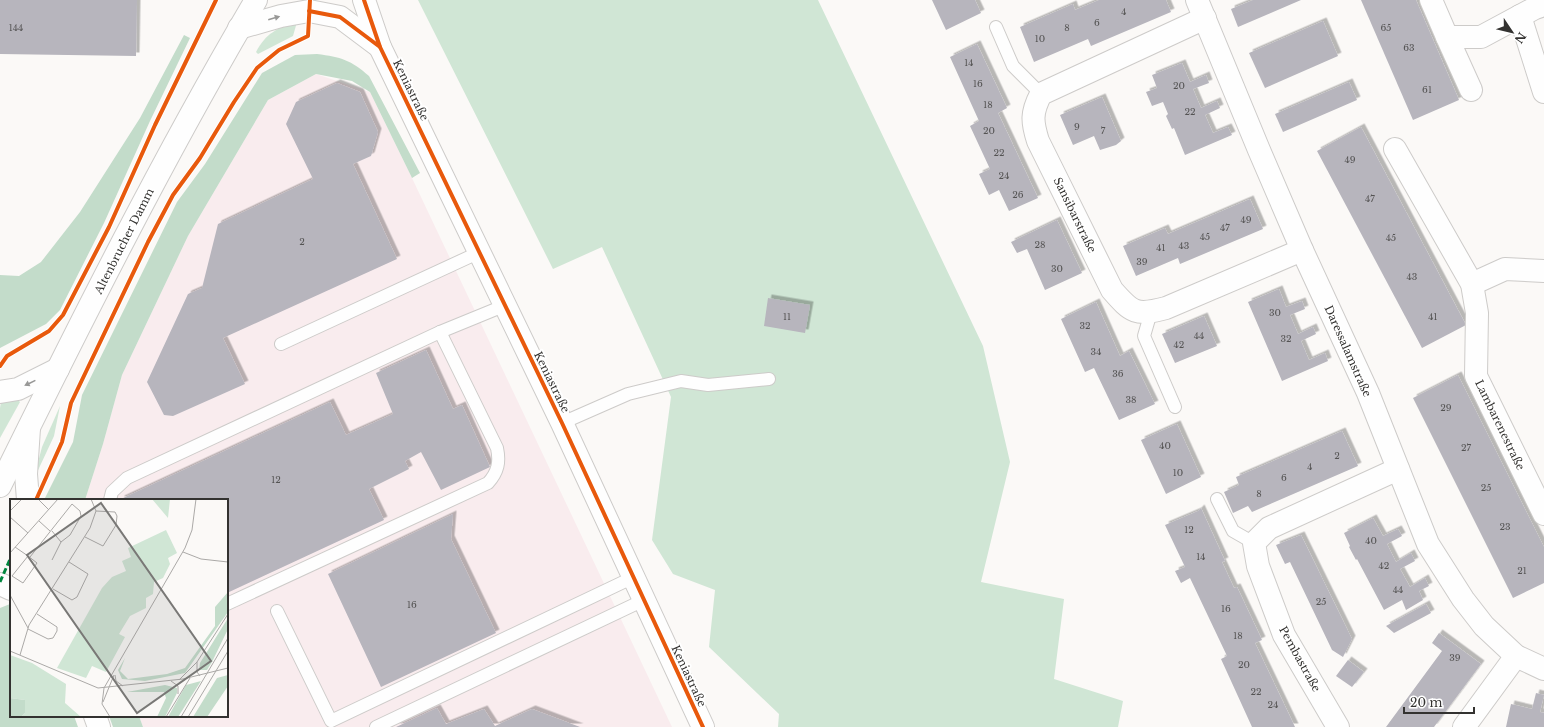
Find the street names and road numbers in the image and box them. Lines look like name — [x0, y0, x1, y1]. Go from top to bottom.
street label: Keniastraße — [390, 57, 432, 123]
street label: Sansibarstraße — [1051, 175, 1099, 255]
street label: Altenbrucher Damm — [91, 185, 157, 297]
street label: Daressalamstraße — [1321, 303, 1375, 399]
street label: Keniastraße — [531, 349, 573, 415]
street label: Lambarenestraße — [1472, 378, 1528, 472]
street label: Pembastraße — [1276, 624, 1324, 694]
street label: Keniastraße — [669, 643, 709, 709]

